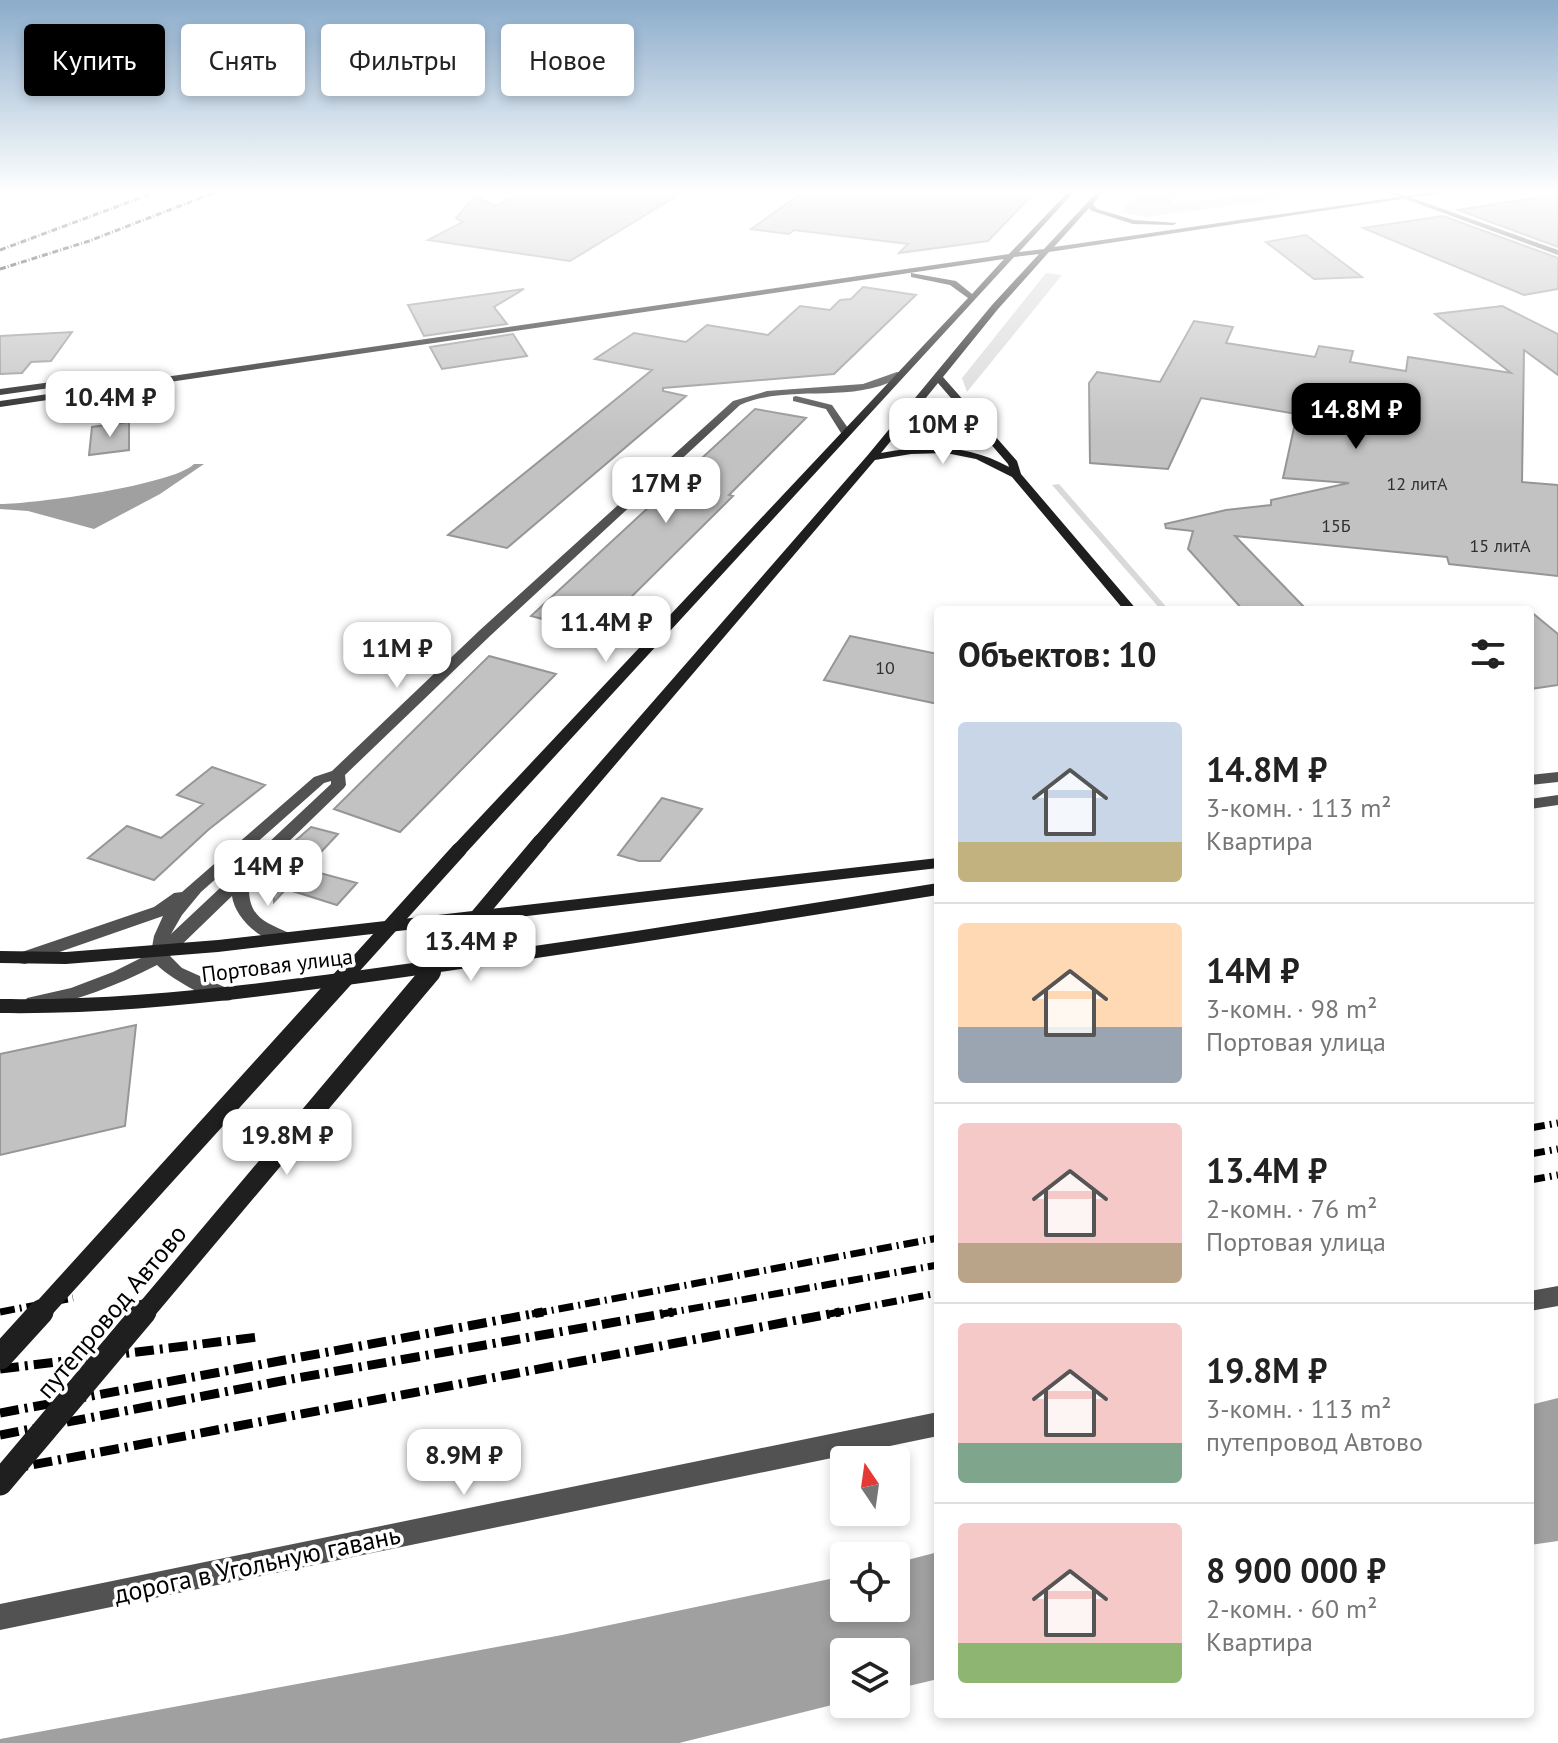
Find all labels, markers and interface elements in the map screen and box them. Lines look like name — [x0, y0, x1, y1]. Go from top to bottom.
chip: Купить — [24, 24, 165, 96]
chip: Снять — [181, 24, 305, 96]
chip: Фильтры — [321, 24, 485, 96]
chip: Новое — [501, 24, 634, 96]
pin: 10.4M ₽ — [36, 371, 184, 439]
text: 10.4M ₽ — [64, 380, 156, 413]
pin: 14.8M ₽ — [1282, 383, 1430, 451]
text: 14.8M ₽ — [1310, 392, 1402, 425]
pin: 10M ₽ — [887, 398, 999, 466]
text: 10M ₽ — [907, 407, 979, 440]
pin: 17M ₽ — [610, 457, 722, 525]
text: 17M ₽ — [630, 466, 702, 499]
house number: 12 литА — [1386, 472, 1448, 495]
house number: 15Б — [1321, 514, 1351, 537]
house number: 15 литА — [1469, 534, 1531, 557]
pin: 11.4M ₽ — [532, 596, 680, 664]
text: 11.4M ₽ — [560, 605, 652, 638]
pin: 11M ₽ — [341, 622, 453, 690]
text: 11M ₽ — [361, 631, 433, 664]
text: Объектов: 10 — [958, 632, 1157, 676]
icon: filters — [1466, 632, 1510, 676]
house number: 10 — [875, 656, 895, 679]
text: 14.8M ₽ — [1206, 747, 1327, 791]
icon: home — [1022, 754, 1118, 850]
text: 3-комн. · 113 m² — [1206, 791, 1392, 824]
text: Квартира — [1206, 824, 1313, 857]
pin: 14M ₽ — [212, 840, 324, 908]
text: 14M ₽ — [232, 849, 304, 882]
pin: 13.4M ₽ — [397, 915, 545, 983]
text: 13.4M ₽ — [425, 924, 517, 957]
street label: Портовая улица — [200, 942, 354, 988]
text: 14M ₽ — [1206, 948, 1300, 992]
icon: home — [1022, 955, 1118, 1051]
text: 3-комн. · 98 m² — [1206, 992, 1377, 1025]
text: Портовая улица — [1206, 1025, 1386, 1058]
pin: 19.8M ₽ — [213, 1109, 361, 1177]
text: 19.8M ₽ — [241, 1118, 333, 1151]
text: 13.4M ₽ — [1206, 1148, 1327, 1192]
icon: home — [1022, 1155, 1118, 1251]
text: 2-комн. · 76 m² — [1206, 1192, 1377, 1225]
street label: путепровод Автово — [29, 1217, 193, 1405]
text: Портовая улица — [1206, 1225, 1386, 1258]
text: 19.8M ₽ — [1206, 1348, 1327, 1392]
icon: home — [1022, 1355, 1118, 1451]
text: 3-комн. · 113 m² — [1206, 1392, 1392, 1425]
text: путепровод Автово — [1206, 1425, 1423, 1458]
pin: 8.9M ₽ — [399, 1429, 529, 1497]
text: 8.9M ₽ — [425, 1438, 503, 1471]
north arrow — [830, 1446, 910, 1526]
map controls — [830, 1446, 910, 1718]
street label: дорога в Угольную гавань — [111, 1518, 403, 1610]
button: locate — [830, 1542, 910, 1622]
text: 8 900 000 ₽ — [1206, 1548, 1386, 1592]
icon: home — [1022, 1555, 1118, 1651]
text: 2-комн. · 60 m² — [1206, 1592, 1377, 1625]
text: Квартира — [1206, 1625, 1313, 1658]
button: layers — [830, 1638, 910, 1718]

